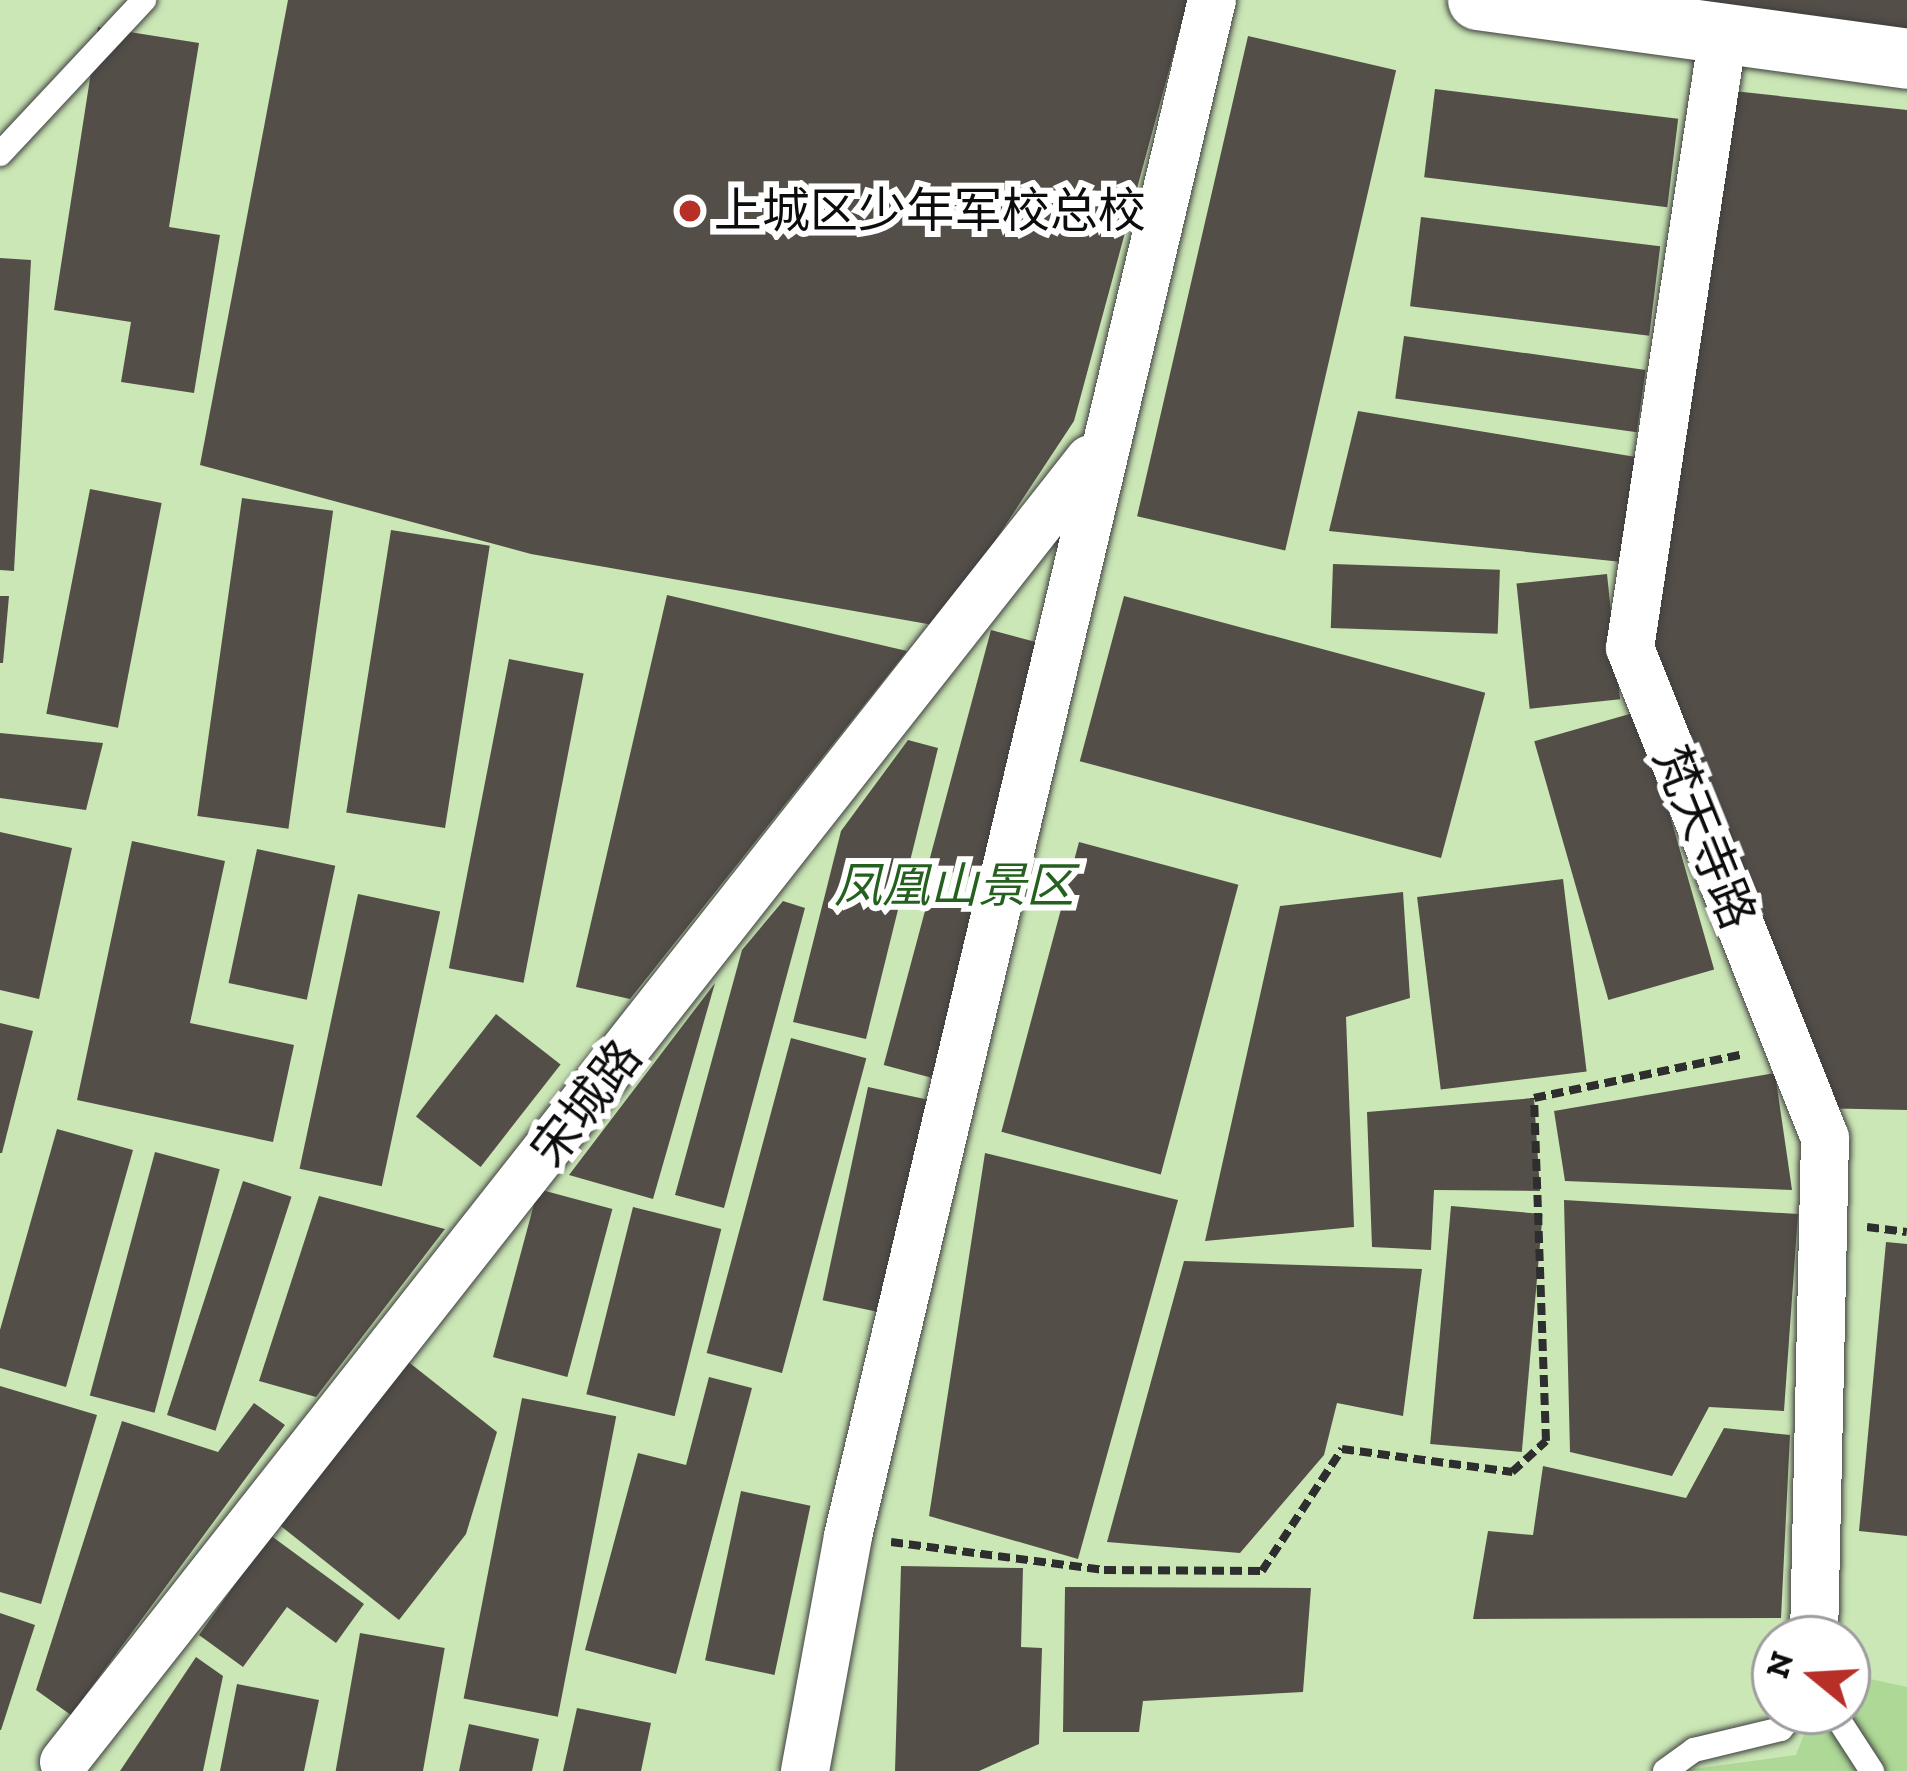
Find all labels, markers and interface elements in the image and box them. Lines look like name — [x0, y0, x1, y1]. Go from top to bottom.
place label: 上城区少年军校总校 — [714, 182, 1146, 240]
marker: 上城区少年军校总校 — [677, 198, 703, 224]
street label: 梵天寺路 — [1642, 737, 1768, 937]
park label: 凤凰山景区 — [834, 857, 1074, 915]
street label: 宋城路 — [519, 1029, 653, 1177]
north arrow — [1751, 1615, 1871, 1735]
text: N — [1757, 1647, 1802, 1683]

